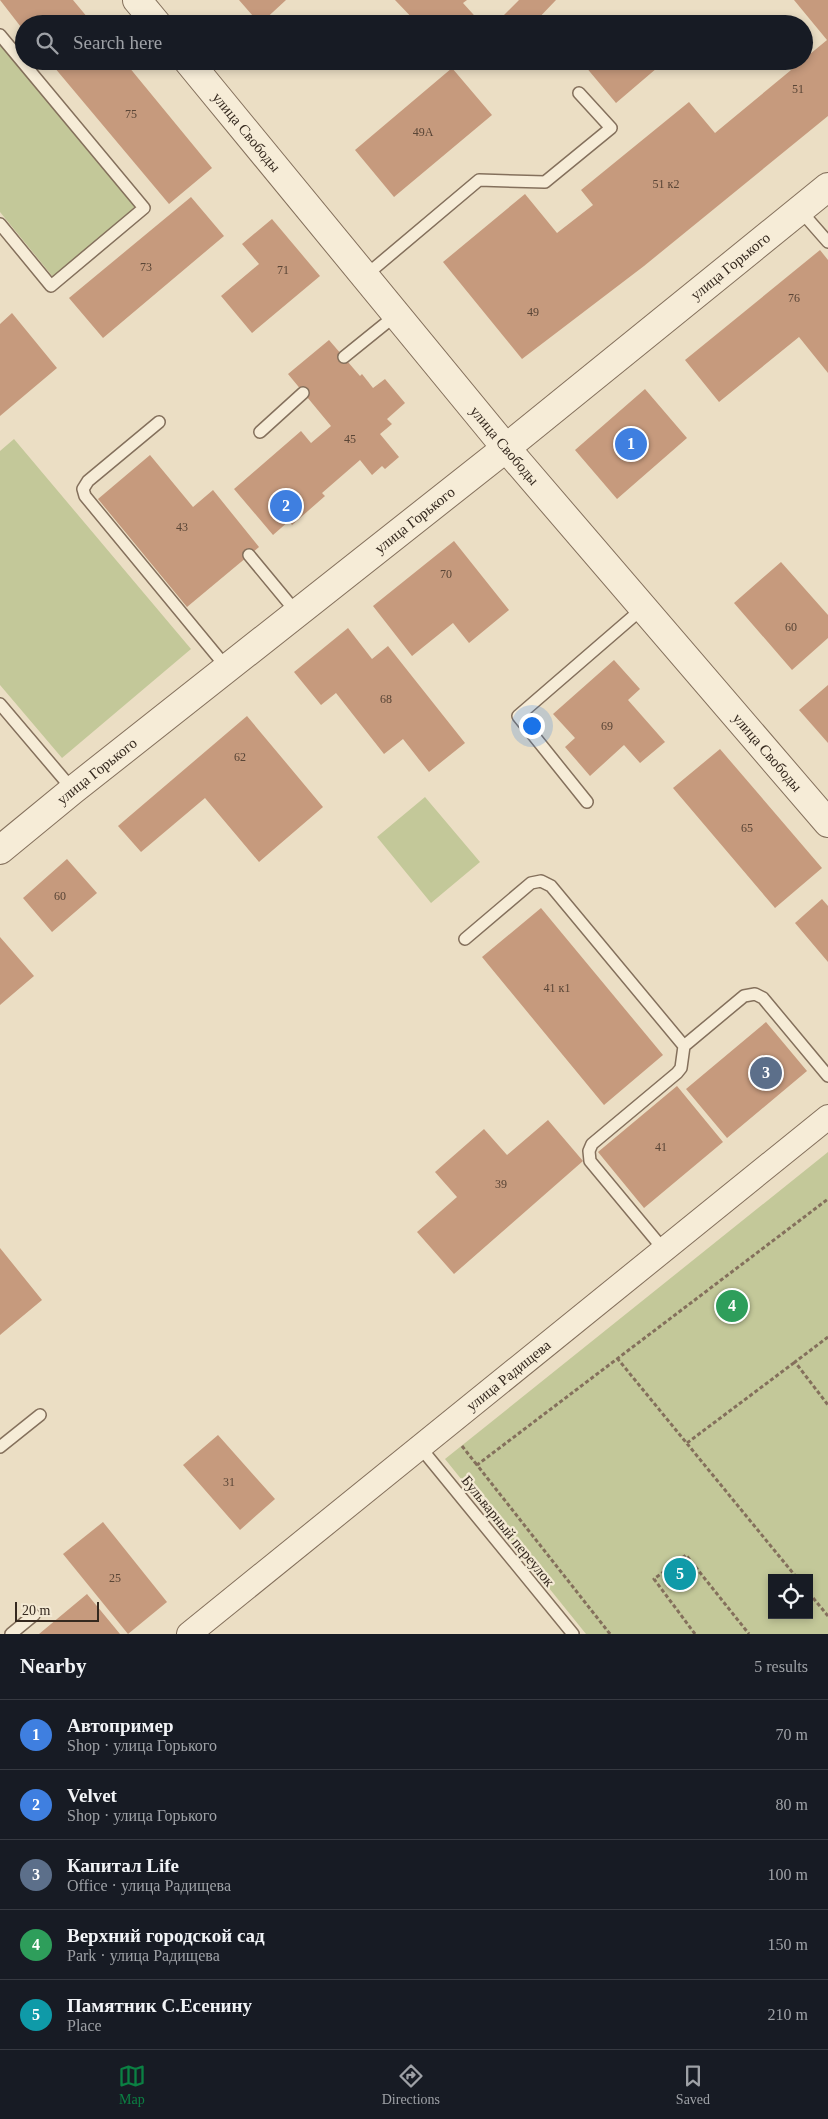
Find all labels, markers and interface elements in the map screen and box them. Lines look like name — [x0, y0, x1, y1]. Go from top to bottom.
search box — [15, 15, 813, 70]
icon: search — [33, 29, 61, 57]
text: Search here — [73, 32, 162, 53]
house number: 51 — [792, 82, 804, 96]
street label: улица Свободы — [209, 89, 284, 175]
house number: 75 — [125, 107, 137, 121]
house number: 49А — [413, 125, 434, 139]
house number: 51 к2 — [653, 177, 679, 191]
street label: улица Горького — [687, 229, 773, 303]
house number: 73 — [140, 260, 152, 274]
house number: 71 — [277, 263, 289, 277]
house number: 76 — [788, 291, 800, 305]
house number: 49 — [527, 305, 539, 319]
street label: улица Свободы — [467, 403, 542, 488]
pin: 1 — [615, 425, 647, 463]
house number: 45 — [344, 432, 356, 446]
street label: улица Горького — [372, 484, 458, 557]
pin: 2 — [270, 487, 302, 525]
house number: 43 — [176, 520, 188, 534]
house number: 70 — [440, 567, 452, 581]
house number: 60 — [785, 620, 797, 634]
house number: 68 — [380, 692, 392, 706]
street label: улица Свободы — [729, 710, 805, 795]
your location — [519, 713, 545, 739]
house number: 69 — [601, 719, 613, 733]
street label: улица Горького — [54, 735, 140, 808]
house number: 62 — [234, 750, 246, 764]
house number: 65 — [741, 821, 753, 835]
house number: 60 — [54, 889, 66, 903]
house number: 41 к1 — [544, 981, 570, 995]
pin: 3 — [750, 1054, 782, 1092]
house number: 41 — [655, 1140, 667, 1154]
house number: 39 — [495, 1177, 507, 1191]
pin: 4 — [716, 1287, 748, 1325]
street label: улица Радищева — [463, 1337, 554, 1414]
street label: Бульварный переулок — [458, 1472, 558, 1590]
house number: 31 — [223, 1475, 235, 1489]
pin: 5 — [664, 1555, 696, 1593]
house number: 25 — [109, 1571, 121, 1585]
map controls — [768, 1574, 813, 1619]
button: locate — [768, 1574, 813, 1619]
scale bar — [15, 1599, 99, 1622]
text: 20 m — [22, 1603, 50, 1618]
text: Nearby — [20, 1654, 87, 1678]
text: 5 results — [754, 1658, 808, 1675]
text: Автопример — [67, 1715, 174, 1736]
text: 1 — [32, 1726, 40, 1743]
text: 70 m — [776, 1726, 808, 1743]
text: Shop · улица Горького — [67, 1737, 217, 1754]
text: Velvet — [67, 1785, 117, 1806]
text: 2 — [32, 1796, 40, 1813]
text: 80 m — [776, 1796, 808, 1813]
text: Shop · улица Горького — [67, 1807, 217, 1824]
text: Капитал Life — [67, 1855, 179, 1876]
text: 3 — [32, 1866, 40, 1883]
text: 100 m — [768, 1866, 808, 1883]
text: Office · улица Радищева — [67, 1877, 231, 1894]
text: Верхний городской сад — [67, 1925, 265, 1946]
text: 4 — [32, 1936, 40, 1953]
text: 150 m — [768, 1936, 808, 1953]
text: Park · улица Радищева — [67, 1947, 220, 1964]
text: Памятник С.Есенину — [67, 1995, 252, 2016]
text: 5 — [32, 2006, 40, 2023]
text: 210 m — [768, 2006, 808, 2023]
text: Place — [67, 2017, 102, 2034]
tab: Map — [118, 2062, 146, 2108]
tab: Directions — [382, 2062, 440, 2108]
tab: Saved — [676, 2062, 710, 2108]

